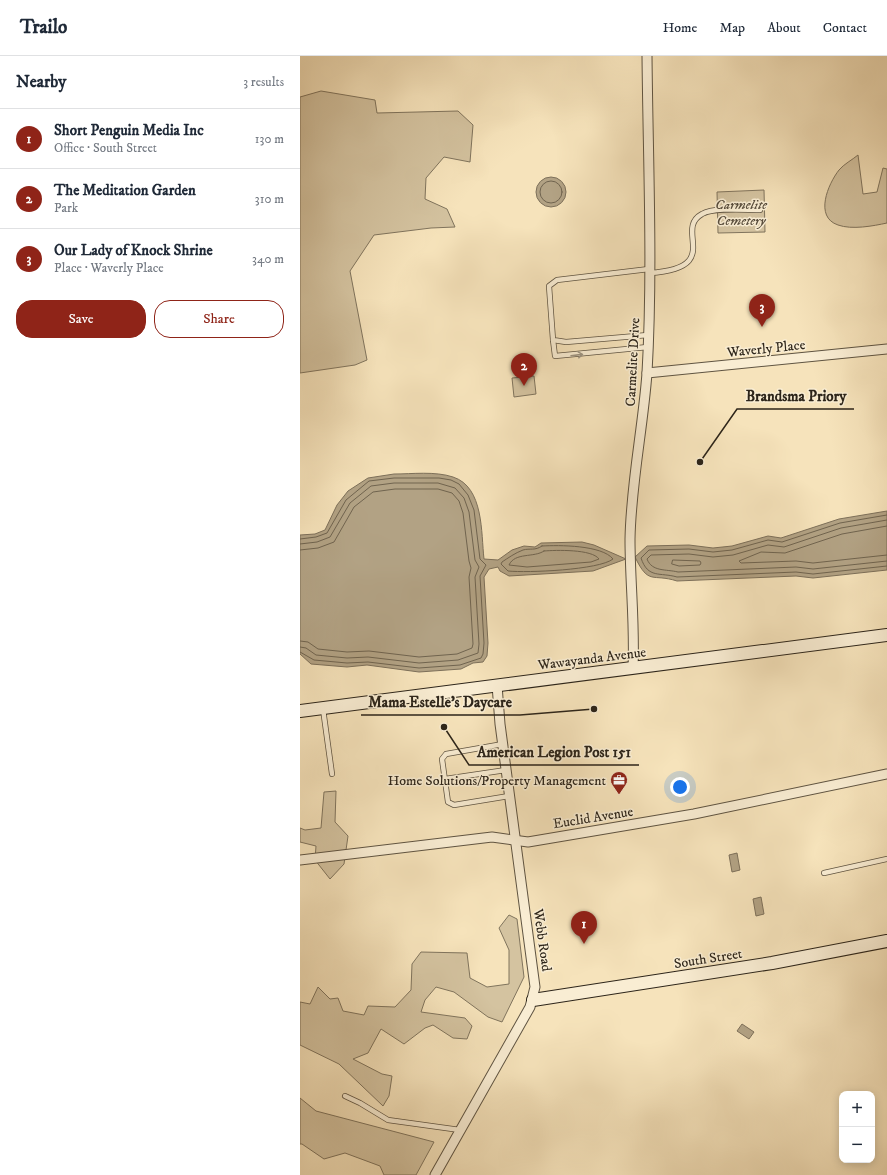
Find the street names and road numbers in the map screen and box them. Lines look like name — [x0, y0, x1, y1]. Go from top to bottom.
street label: Carmelite Drive — [622, 317, 644, 407]
street label: Waverly Place — [725, 336, 806, 362]
street label: Wawayanda Avenue — [536, 643, 647, 675]
street label: Euclid Avenue — [552, 803, 635, 833]
street label: Webb Road — [529, 907, 555, 973]
street label: South Street — [673, 945, 744, 973]

